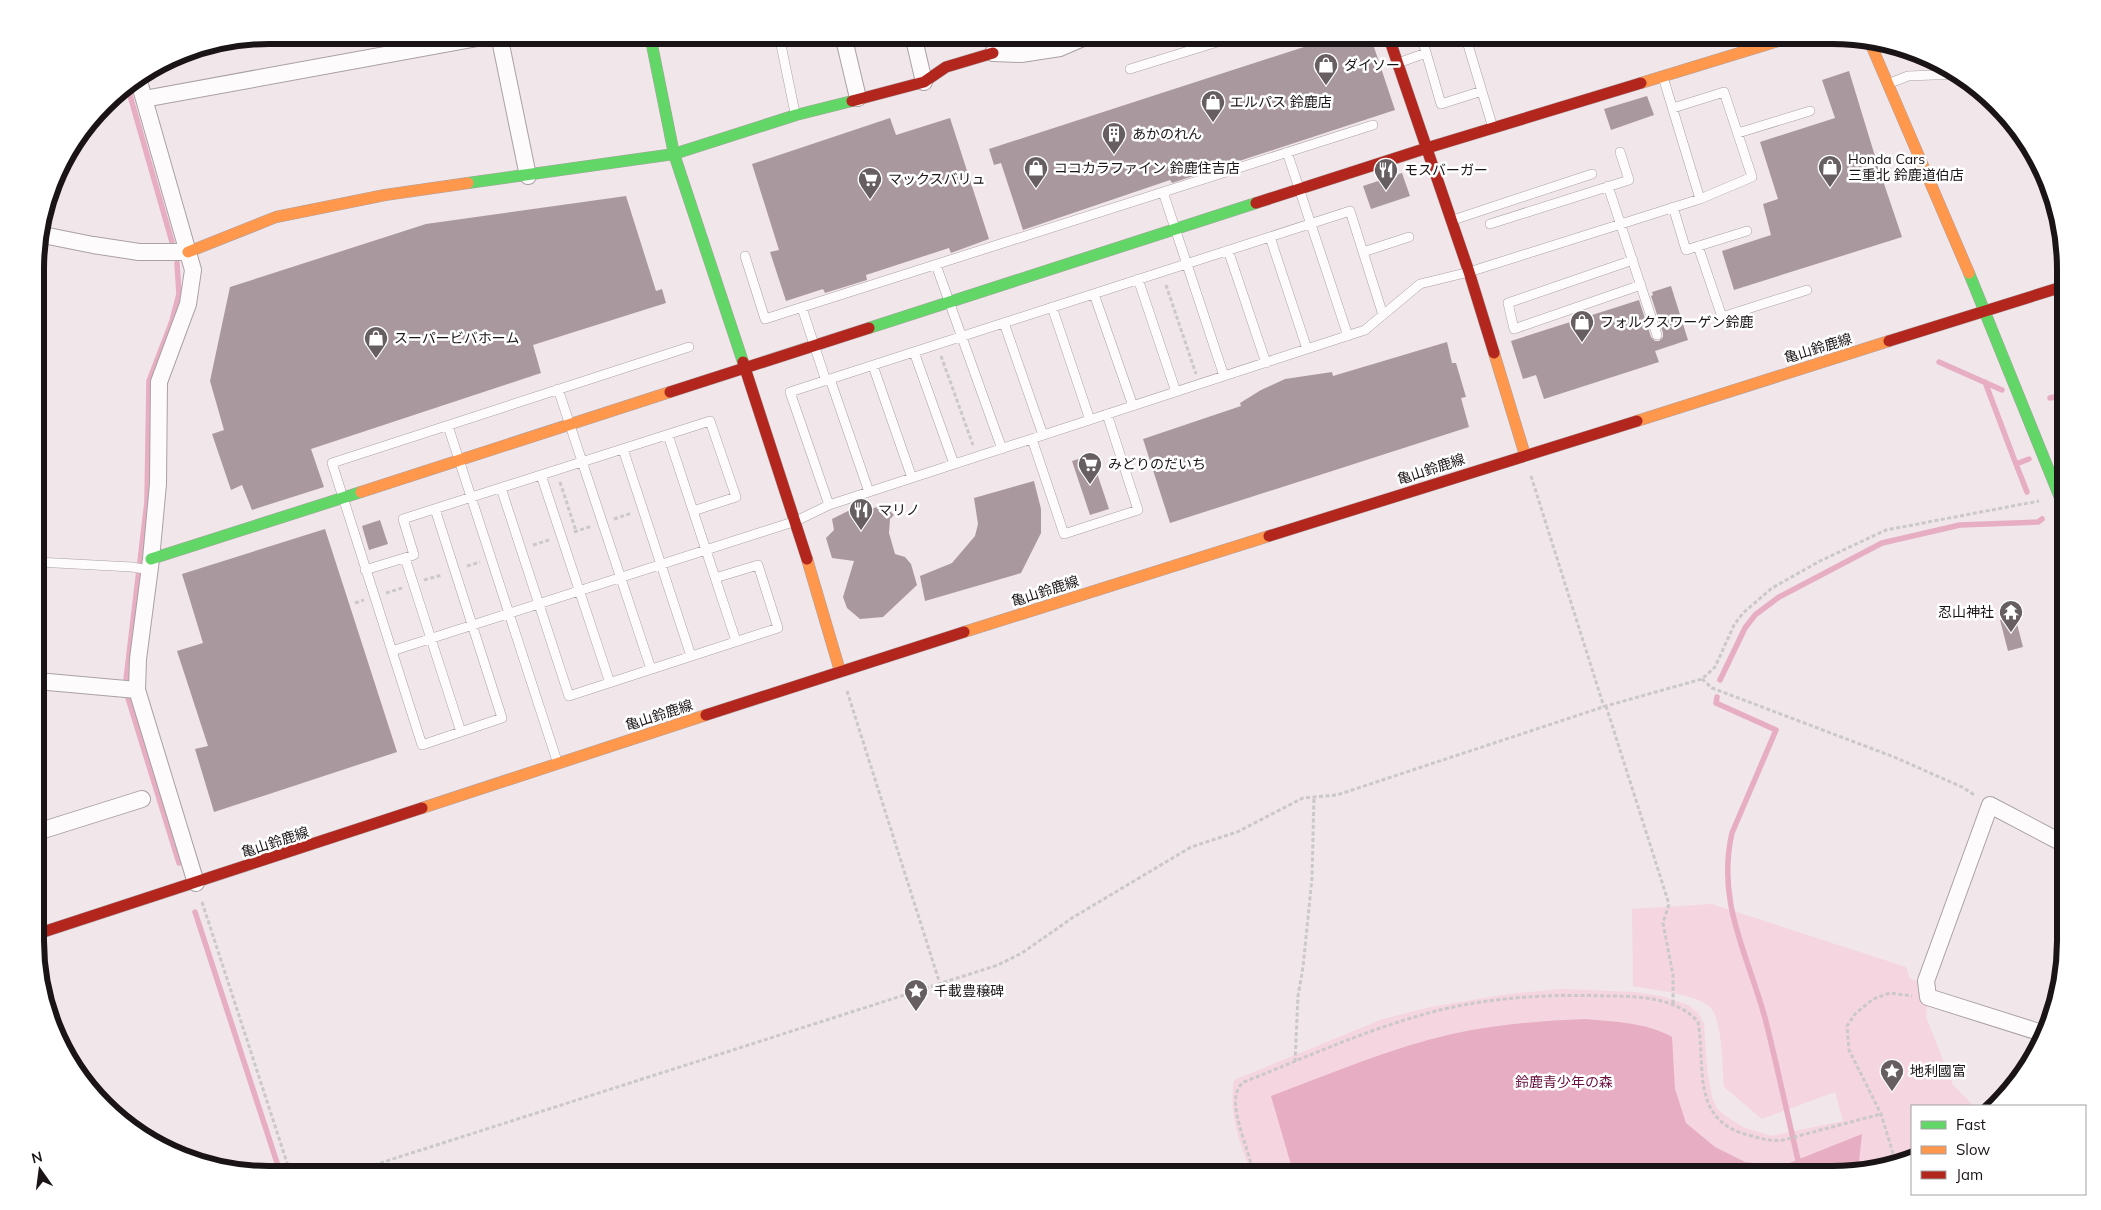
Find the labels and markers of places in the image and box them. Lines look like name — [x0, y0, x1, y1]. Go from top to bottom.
shop icon: ダイソー — [1313, 52, 1339, 86]
place label: ダイソー — [1344, 56, 1400, 74]
shop icon: エルパス 鈴鹿店 — [1200, 89, 1226, 123]
place label: エルパス 鈴鹿店 — [1230, 93, 1332, 111]
building icon: あかのれん — [1101, 121, 1127, 155]
place label: あかのれん — [1132, 125, 1202, 143]
place label: Honda Cars 三重北 鈴鹿道伯店 — [1848, 150, 1964, 184]
shop icon: Honda Cars 三重北 鈴鹿道伯店 — [1817, 154, 1843, 188]
shop icon: ココカラファイン 鈴鹿住吉店 — [1023, 155, 1049, 189]
restaurant icon: モスバーガー — [1373, 157, 1399, 191]
place label: ココカラファイン 鈴鹿住吉店 — [1054, 159, 1240, 177]
place label: モスバーガー — [1404, 161, 1488, 179]
supermarket icon: マックスバリュ — [857, 166, 883, 200]
place label: マックスバリュ — [888, 170, 986, 188]
shop icon: フォルクスワーゲン鈴鹿 — [1569, 309, 1595, 343]
place label: フォルクスワーゲン鈴鹿 — [1600, 313, 1754, 331]
shop icon: スーパービバホーム — [363, 325, 389, 359]
place label: スーパービバホーム — [394, 329, 519, 347]
supermarket icon: みどりのだいち — [1077, 451, 1103, 485]
place label: みどりのだいち — [1108, 455, 1206, 473]
restaurant icon: マリノ — [848, 497, 874, 531]
place label: マリノ — [878, 501, 920, 519]
temple icon: 忍山神社 — [1998, 599, 2024, 633]
place label: 忍山神社 — [1938, 603, 1994, 621]
place icon: 千載豊穣碑 — [903, 978, 929, 1012]
place label: 千載豊穣碑 — [934, 982, 1004, 1000]
place icon: 地利國富 — [1879, 1058, 1905, 1092]
place label: 地利國富 — [1910, 1062, 1966, 1080]

